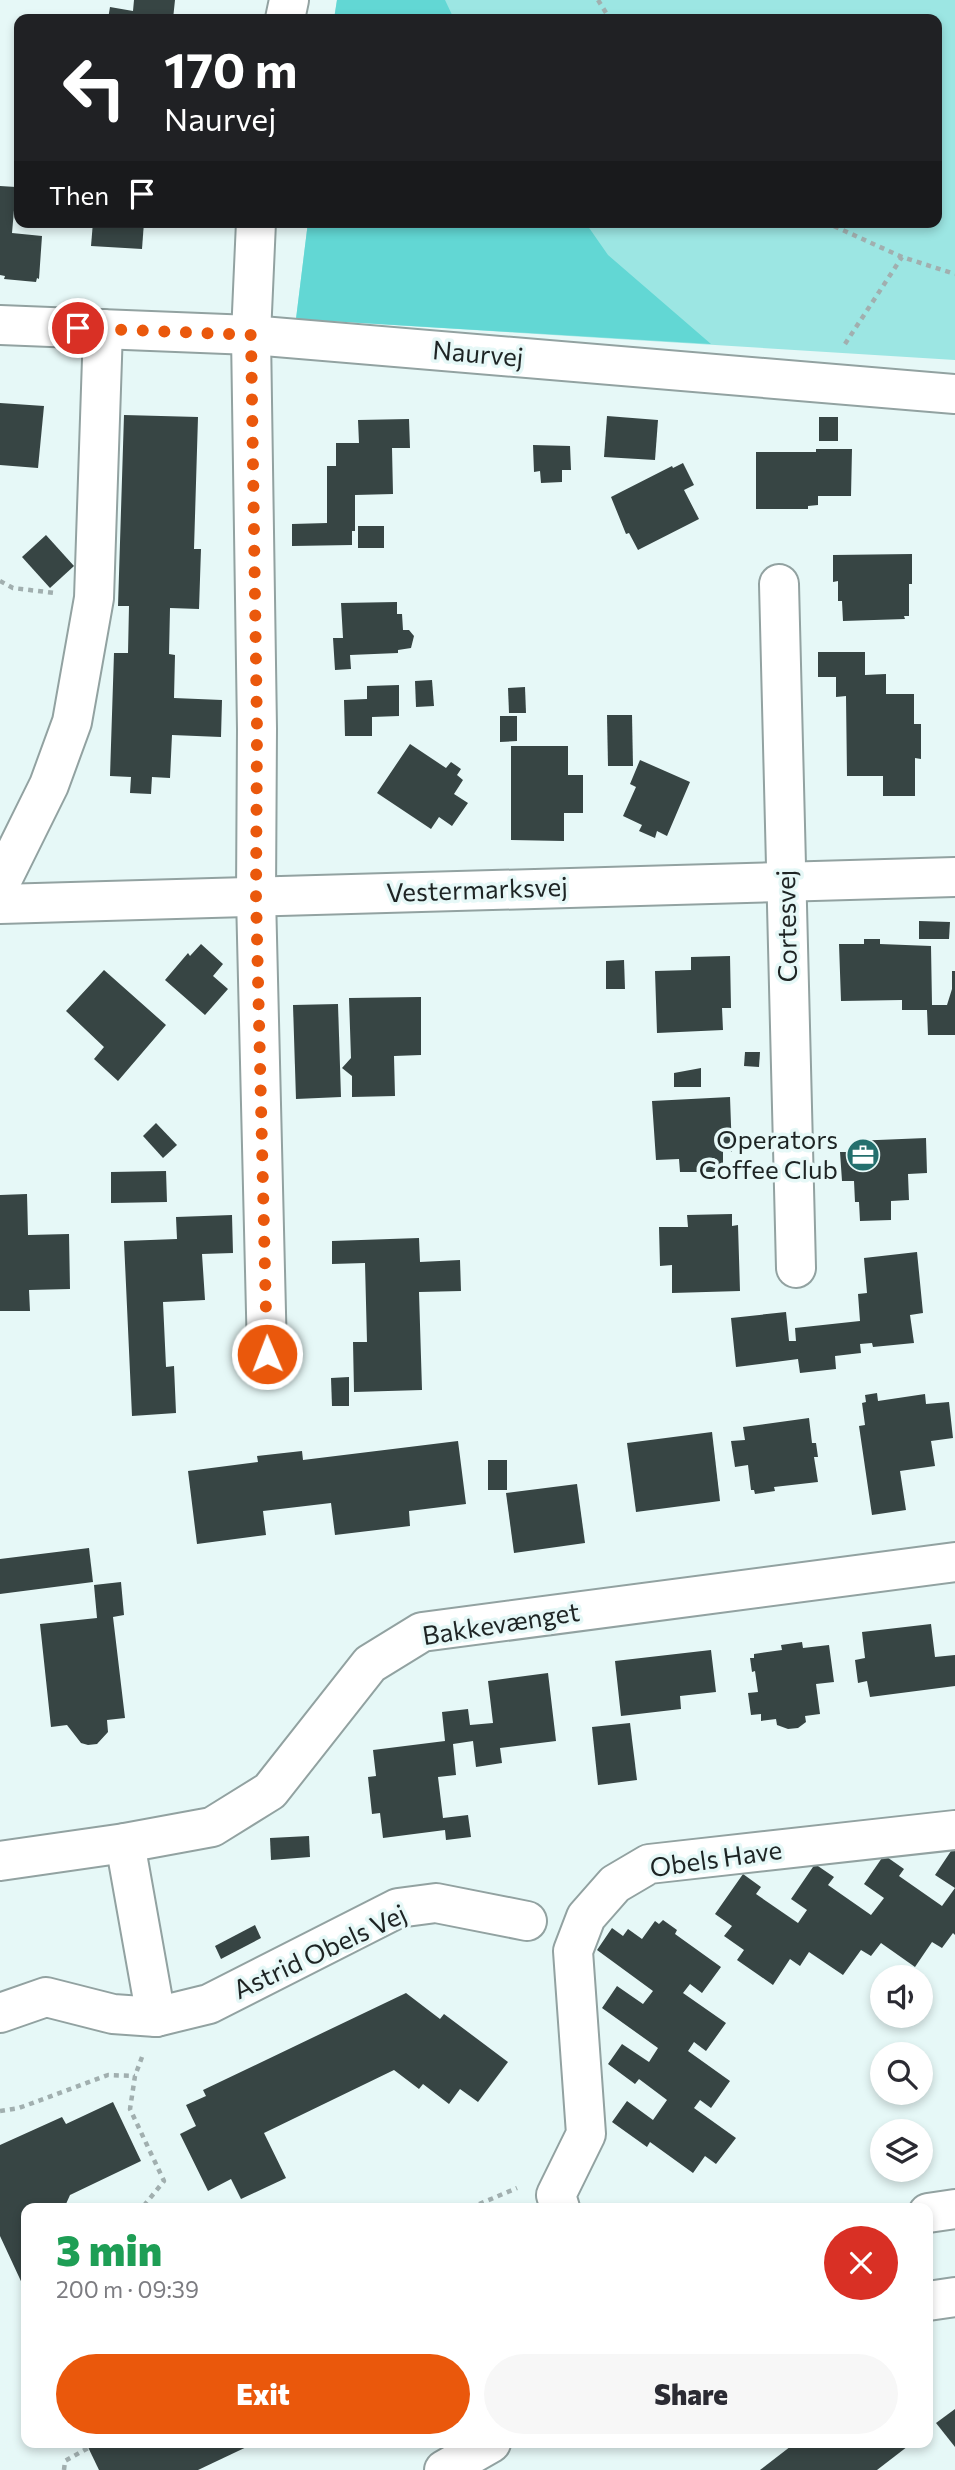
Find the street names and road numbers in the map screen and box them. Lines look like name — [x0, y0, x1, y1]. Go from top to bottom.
street label: Naurvej — [431, 333, 525, 372]
street label: Cortesvej — [769, 869, 802, 983]
street label: Vestermarksvej — [386, 870, 568, 907]
street label: Bakkevænget — [420, 1595, 581, 1650]
street label: Obels Have — [648, 1833, 784, 1882]
street label: Astrid Obels Vej — [228, 1897, 411, 2004]

